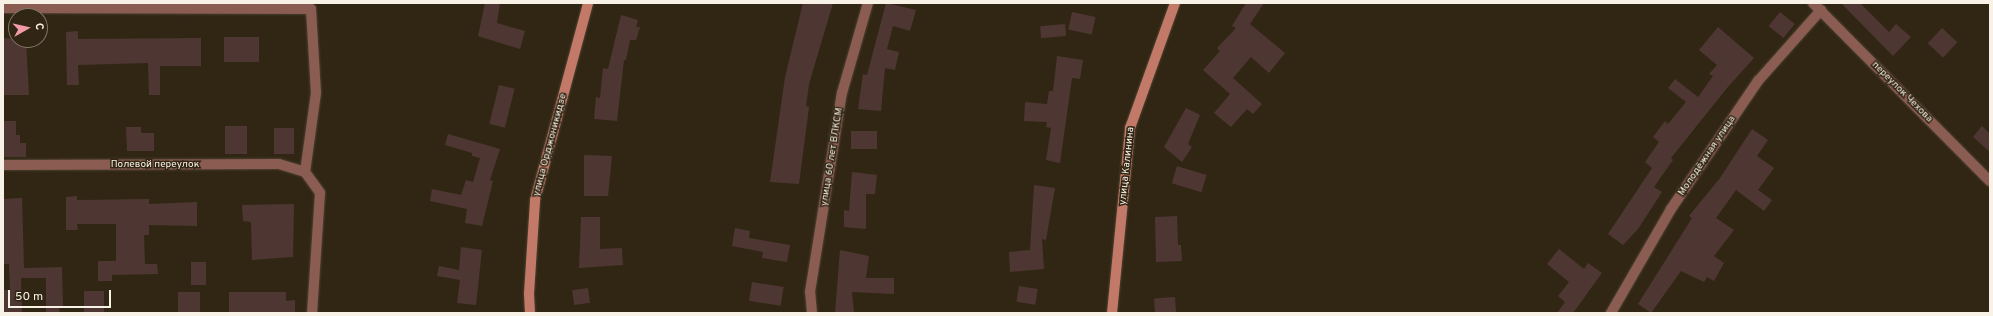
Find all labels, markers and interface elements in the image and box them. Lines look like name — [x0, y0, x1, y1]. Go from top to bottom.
north arrow — [8, 8, 48, 48]
text: С — [31, 22, 46, 31]
street label: переулок Чехова — [1869, 59, 1935, 125]
street label: улица Орджоникидзе — [530, 92, 570, 198]
street label: улица 60 лет ВЛКСМ — [818, 107, 846, 207]
street label: Молодёжная улица — [1676, 114, 1738, 198]
street label: улица Калинина — [1117, 126, 1137, 206]
street label: Полевой переулок — [111, 159, 199, 171]
scale bar — [10, 282, 113, 308]
text: 50 m — [15, 289, 43, 305]

